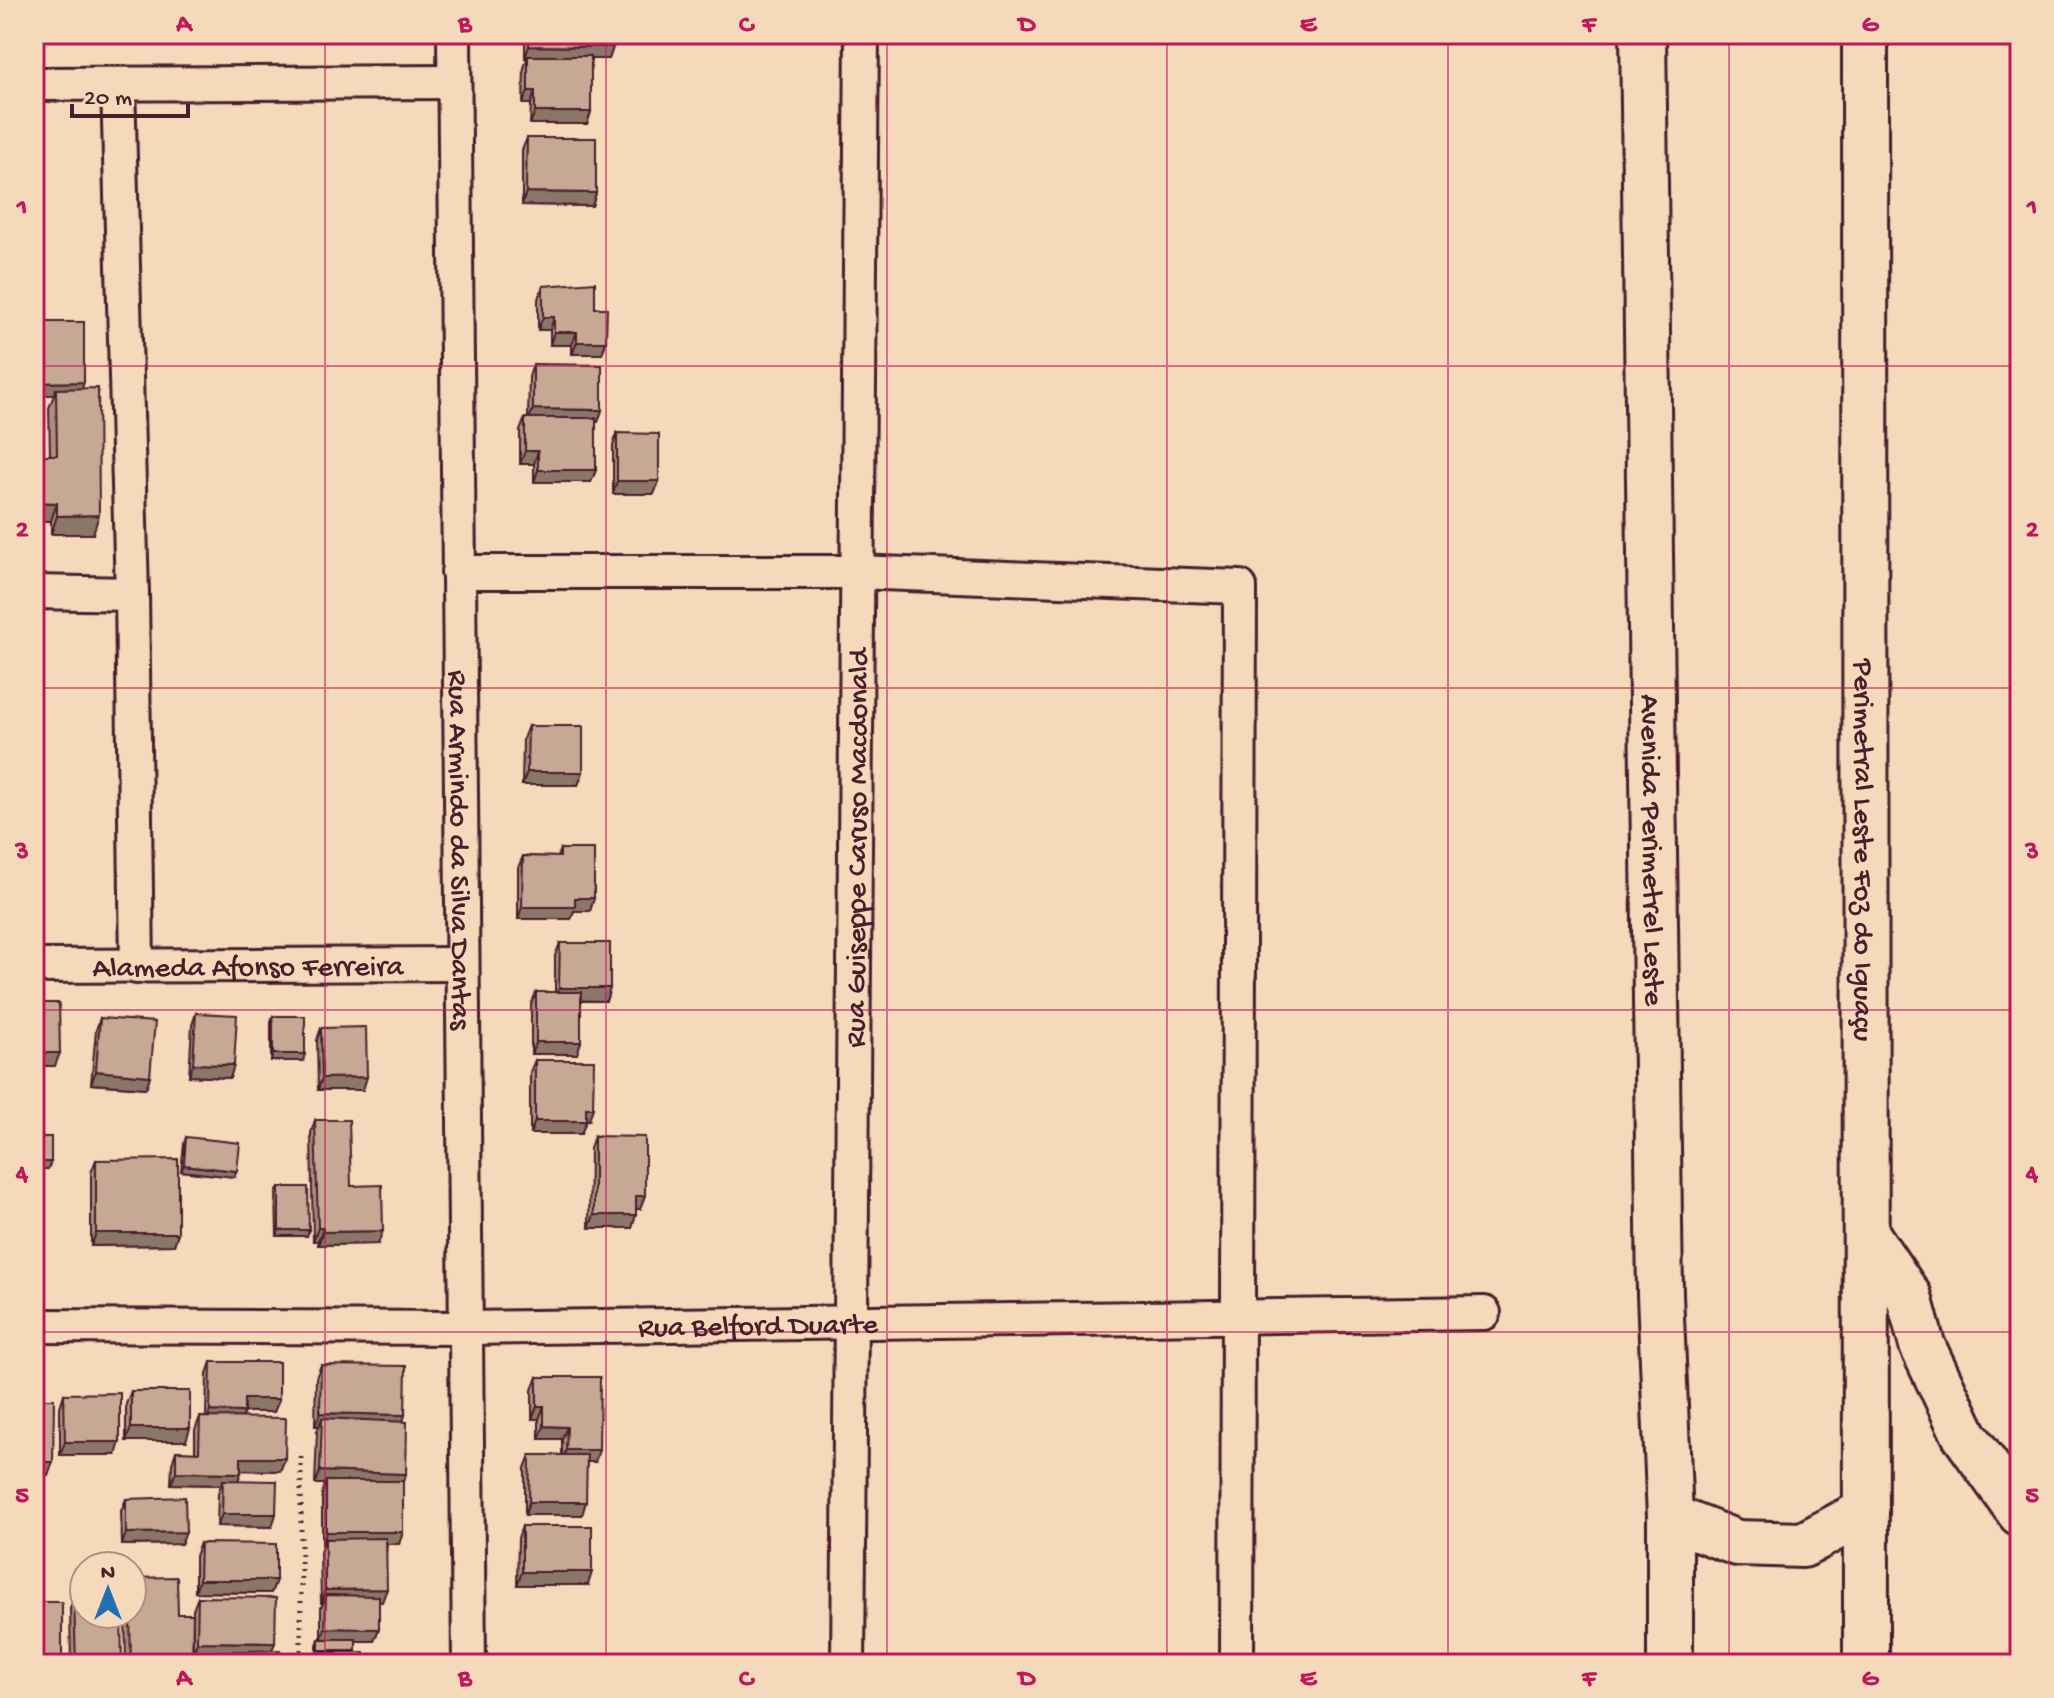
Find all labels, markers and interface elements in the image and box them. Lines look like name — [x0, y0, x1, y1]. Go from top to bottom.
text: A — [175, 11, 193, 42]
text: B — [457, 11, 473, 42]
text: C — [739, 11, 756, 42]
text: D — [1017, 11, 1037, 42]
text: E — [1300, 11, 1318, 42]
text: F — [1581, 11, 1597, 42]
text: G — [1862, 11, 1880, 42]
scale bar — [72, 68, 188, 118]
text: 20 m — [84, 85, 132, 114]
text: 1 — [16, 194, 27, 225]
text: 1 — [2026, 194, 2037, 225]
text: 2 — [16, 516, 29, 547]
text: 2 — [2026, 516, 2039, 547]
street label: Rua Guiseppe Caruso Macdonald — [840, 646, 879, 1048]
street label: Perimetral Leste Foz do Iguaçu — [1843, 658, 1879, 1041]
street label: Rua Armindo da Silva Dantas — [438, 670, 476, 1031]
street label: Avenida Perimetrel Leste — [1630, 694, 1669, 1007]
text: 3 — [14, 838, 29, 869]
text: 3 — [2024, 838, 2039, 869]
street label: Alameda Afonso Ferreira — [92, 951, 405, 988]
text: 4 — [15, 1160, 29, 1191]
text: 4 — [2025, 1160, 2039, 1191]
street label: Rua Belford Duarte — [638, 1309, 879, 1347]
text: 5 — [15, 1482, 29, 1513]
text: 5 — [2025, 1482, 2039, 1513]
north arrow — [68, 1550, 148, 1630]
text: N — [101, 1561, 115, 1587]
text: A — [175, 1665, 193, 1696]
text: B — [457, 1665, 473, 1696]
text: C — [739, 1665, 756, 1696]
text: D — [1017, 1665, 1037, 1696]
text: E — [1300, 1665, 1318, 1696]
text: F — [1581, 1665, 1597, 1696]
text: G — [1862, 1665, 1880, 1696]

